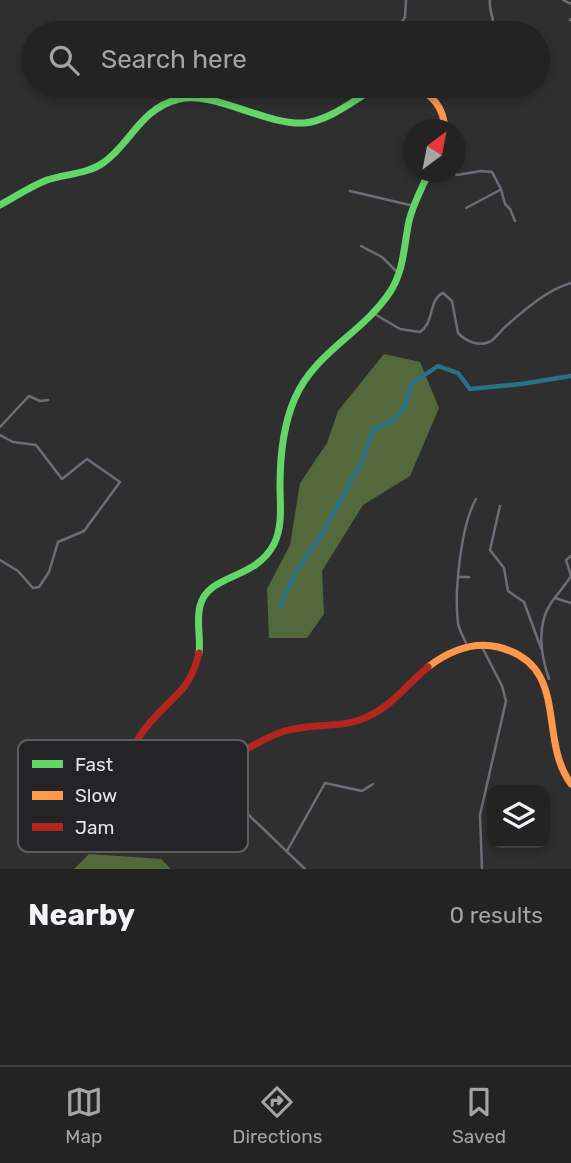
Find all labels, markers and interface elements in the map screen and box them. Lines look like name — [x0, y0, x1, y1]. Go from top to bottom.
search box — [21, 21, 550, 98]
icon: search — [45, 41, 83, 79]
text: Search here — [101, 44, 247, 75]
north arrow — [403, 119, 466, 182]
legend — [18, 740, 248, 852]
text: Fast — [75, 753, 114, 776]
text: Slow — [75, 784, 117, 807]
map controls — [487, 785, 550, 848]
button: layers — [487, 785, 550, 848]
text: Jam — [75, 816, 114, 839]
text: Nearby — [28, 897, 135, 933]
text: 0 results — [449, 901, 543, 929]
tab: Map — [65, 1083, 103, 1148]
tab: Directions — [232, 1083, 322, 1148]
tab: Saved — [452, 1083, 506, 1148]

